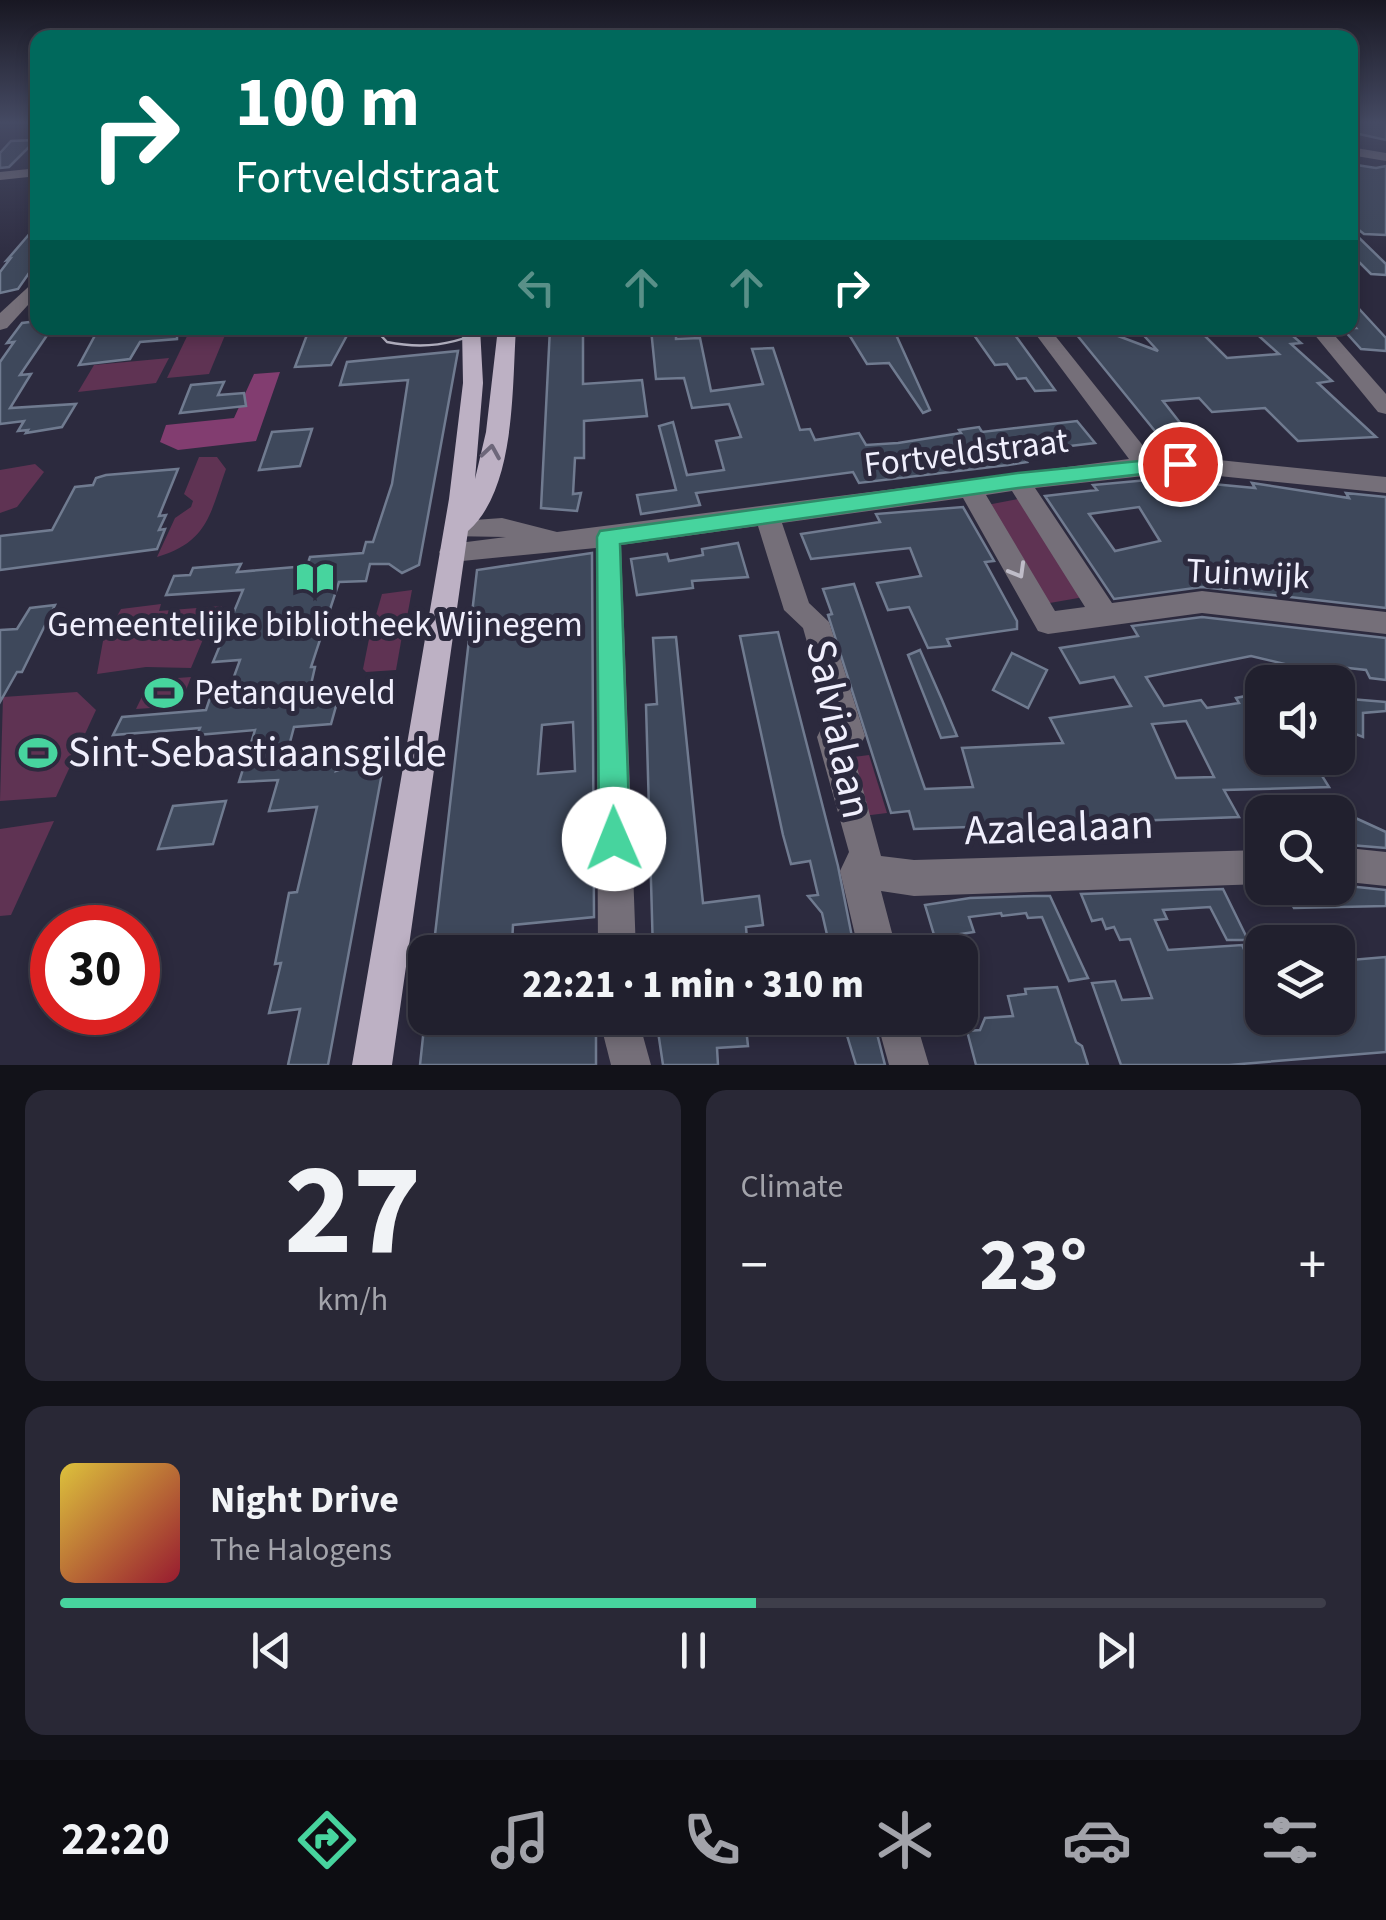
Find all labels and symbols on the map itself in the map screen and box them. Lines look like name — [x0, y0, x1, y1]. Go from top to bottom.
street label: Fortveldstraat — [861, 416, 1071, 490]
pin — [1138, 422, 1223, 507]
one-way arrow — [480, 444, 501, 461]
street label: Tuinwijk — [1185, 546, 1312, 602]
library icon: Gemeentelijke bibliotheek Wijnegem — [294, 557, 336, 599]
one-way arrow — [1006, 560, 1025, 578]
place label: Gemeentelijke bibliotheek Wijnegem — [47, 600, 583, 650]
street label: Salvialaan — [790, 634, 886, 824]
place label: Petanqueveld — [194, 668, 396, 718]
sports icon: Petanqueveld — [143, 672, 185, 714]
place label: Sint-Sebastiaansgilde — [68, 723, 447, 783]
sports icon: Sint-Sebastiaansgilde — [17, 732, 59, 774]
position arrow — [562, 787, 666, 891]
street label: Azalealaan — [963, 795, 1155, 861]
speed limit sign: 30 — [30, 905, 160, 1035]

